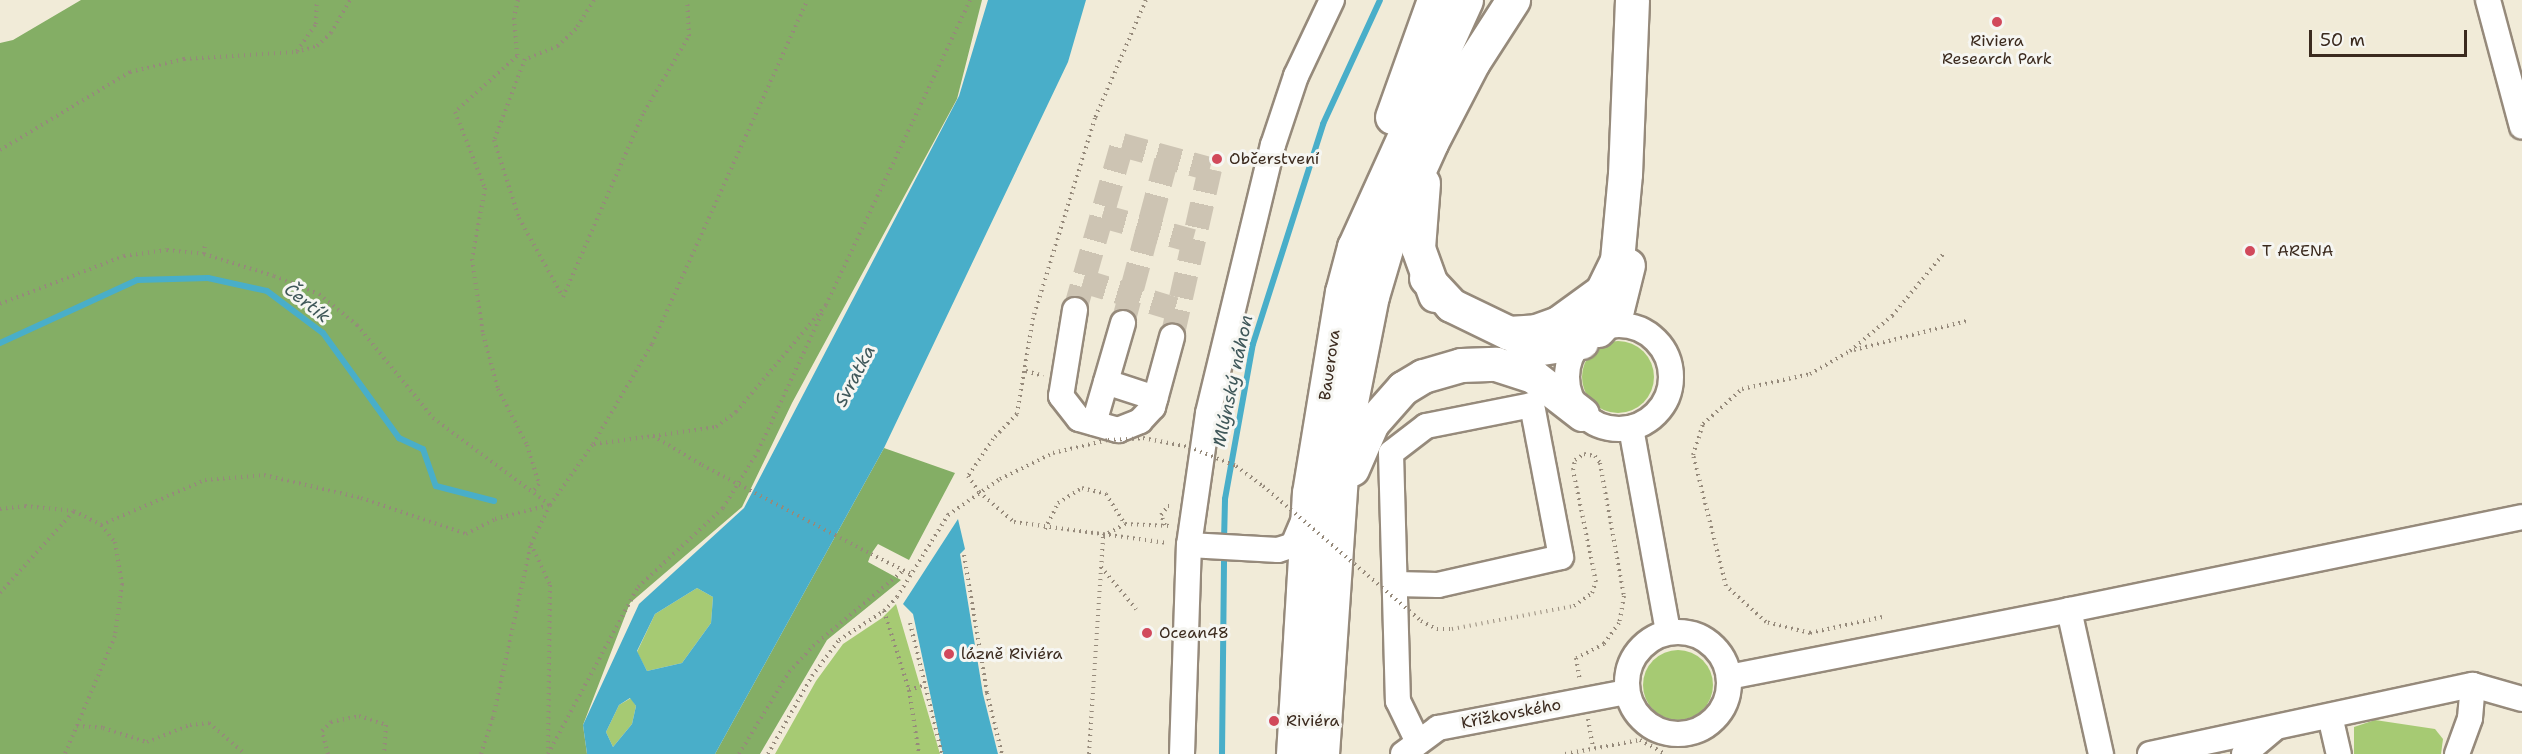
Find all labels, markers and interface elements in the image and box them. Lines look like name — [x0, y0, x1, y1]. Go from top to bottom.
marker: Riviera Research Park — [1990, 15, 2004, 29]
scale bar — [2312, 18, 2470, 56]
text: 50 m — [2320, 28, 2365, 52]
place label: Riviera Research Park — [1942, 31, 2052, 69]
place label: Občerstvení — [1229, 149, 1319, 169]
marker: Občerstvení — [1210, 152, 1224, 166]
place label: T ARENA — [2262, 241, 2333, 261]
marker: T ARENA — [2243, 244, 2257, 258]
water label: Čertík — [280, 278, 334, 328]
water label: Mlýnský náhon — [1208, 313, 1258, 449]
street label: Bauerova — [1316, 328, 1344, 402]
water label: Svratka — [830, 342, 880, 410]
place label: Ocean48 — [1159, 623, 1229, 643]
marker: Ocean48 — [1140, 626, 1154, 640]
place label: lázně Riviéra — [961, 644, 1062, 664]
marker: lázně Riviéra — [942, 647, 956, 661]
street label: Křížkovského — [1459, 695, 1563, 733]
place label: Riviéra — [1286, 711, 1339, 731]
marker: Riviéra — [1267, 714, 1281, 728]

